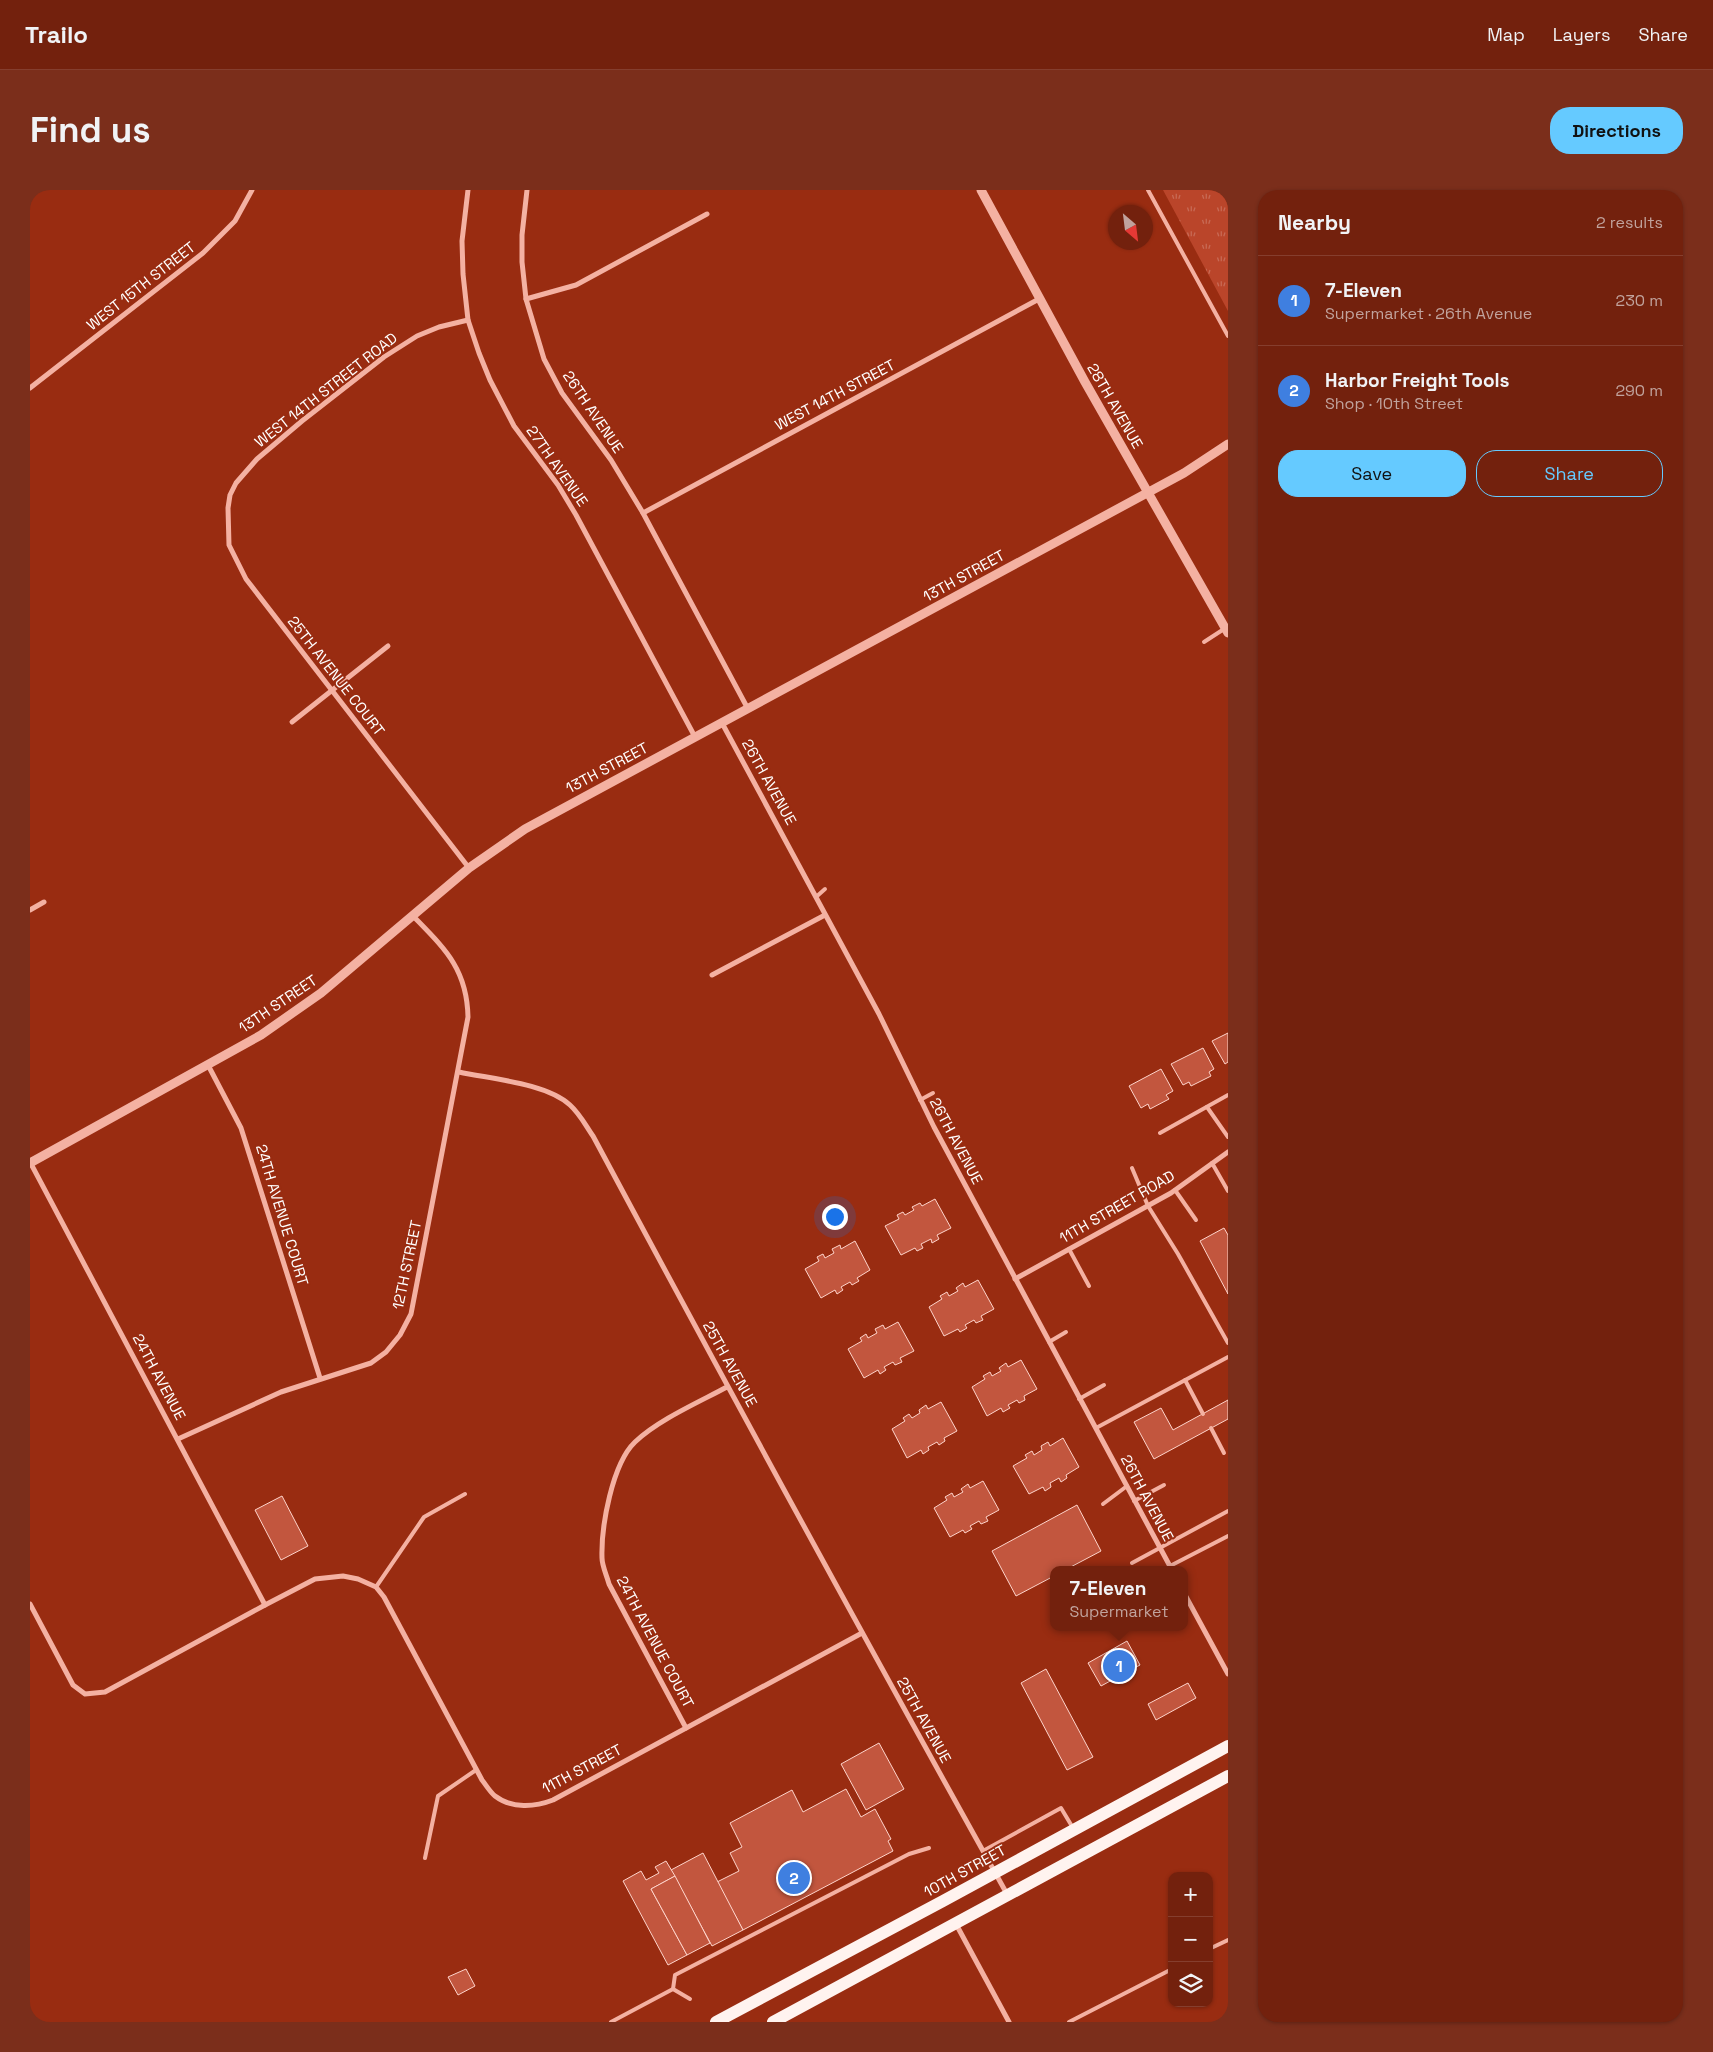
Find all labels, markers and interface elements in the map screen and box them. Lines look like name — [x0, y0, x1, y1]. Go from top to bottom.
text: Trailo — [25, 19, 88, 50]
text: Map — [1487, 23, 1525, 46]
text: Layers — [1553, 23, 1610, 46]
text: Share — [1638, 23, 1688, 46]
button: Directions — [1550, 107, 1683, 154]
text: Find us — [30, 108, 151, 152]
north arrow — [1108, 205, 1153, 250]
text: Nearby — [1278, 209, 1351, 236]
text: 2 results — [1596, 212, 1663, 233]
street label: WEST 15TH STREET — [82, 237, 199, 334]
text: 7-Eleven — [1325, 278, 1402, 303]
text: 1 — [1290, 290, 1298, 311]
text: 230 m — [1616, 290, 1663, 311]
text: Supermarket · 26th Avenue — [1325, 303, 1532, 324]
street label: WEST 14TH STREET ROAD — [251, 328, 401, 451]
street label: WEST 14TH STREET — [771, 355, 898, 434]
street label: 28TH AVENUE — [1083, 360, 1148, 452]
street label: 26TH AVENUE — [559, 367, 628, 457]
text: Harbor Freight Tools — [1325, 368, 1510, 393]
text: 2 — [1289, 380, 1299, 401]
text: 290 m — [1615, 380, 1663, 401]
text: Shop · 10th Street — [1325, 393, 1463, 414]
street label: 27TH AVENUE — [523, 422, 592, 510]
button: Save — [1278, 450, 1466, 497]
button: Share — [1476, 450, 1663, 497]
street label: 13TH STREET — [920, 545, 1008, 606]
street label: 25TH AVENUE COURT — [284, 612, 389, 740]
street label: 26TH AVENUE — [738, 735, 801, 828]
street label: 13TH STREET — [562, 738, 651, 797]
street label: 13TH STREET — [235, 970, 321, 1037]
street label: 26TH AVENUE — [926, 1094, 987, 1187]
street label: 24TH AVENUE COURT — [252, 1142, 313, 1288]
street label: 11TH STREET ROAD — [1056, 1166, 1178, 1247]
your location — [822, 1204, 848, 1230]
street label: 12TH STREET — [388, 1218, 425, 1311]
street label: 25TH AVENUE — [699, 1318, 762, 1410]
street label: 24TH AVENUE — [129, 1330, 190, 1423]
street label: 26TH AVENUE — [1117, 1451, 1178, 1544]
popup — [1050, 1566, 1188, 1631]
street label: 24TH AVENUE COURT — [613, 1573, 698, 1711]
text: 7-Eleven — [1069, 1576, 1146, 1601]
text: Supermarket — [1069, 1601, 1169, 1622]
pin: 1 — [1103, 1647, 1135, 1685]
street label: 25TH AVENUE — [893, 1674, 956, 1766]
street label: 11TH STREET — [539, 1739, 625, 1798]
street label: 10TH STREET — [920, 1840, 1009, 1901]
pin: 2 — [778, 1859, 810, 1897]
map controls — [1168, 1872, 1213, 2007]
button: + — [1168, 1872, 1213, 1917]
button: − — [1168, 1917, 1213, 1962]
button: layers — [1168, 1962, 1213, 2007]

